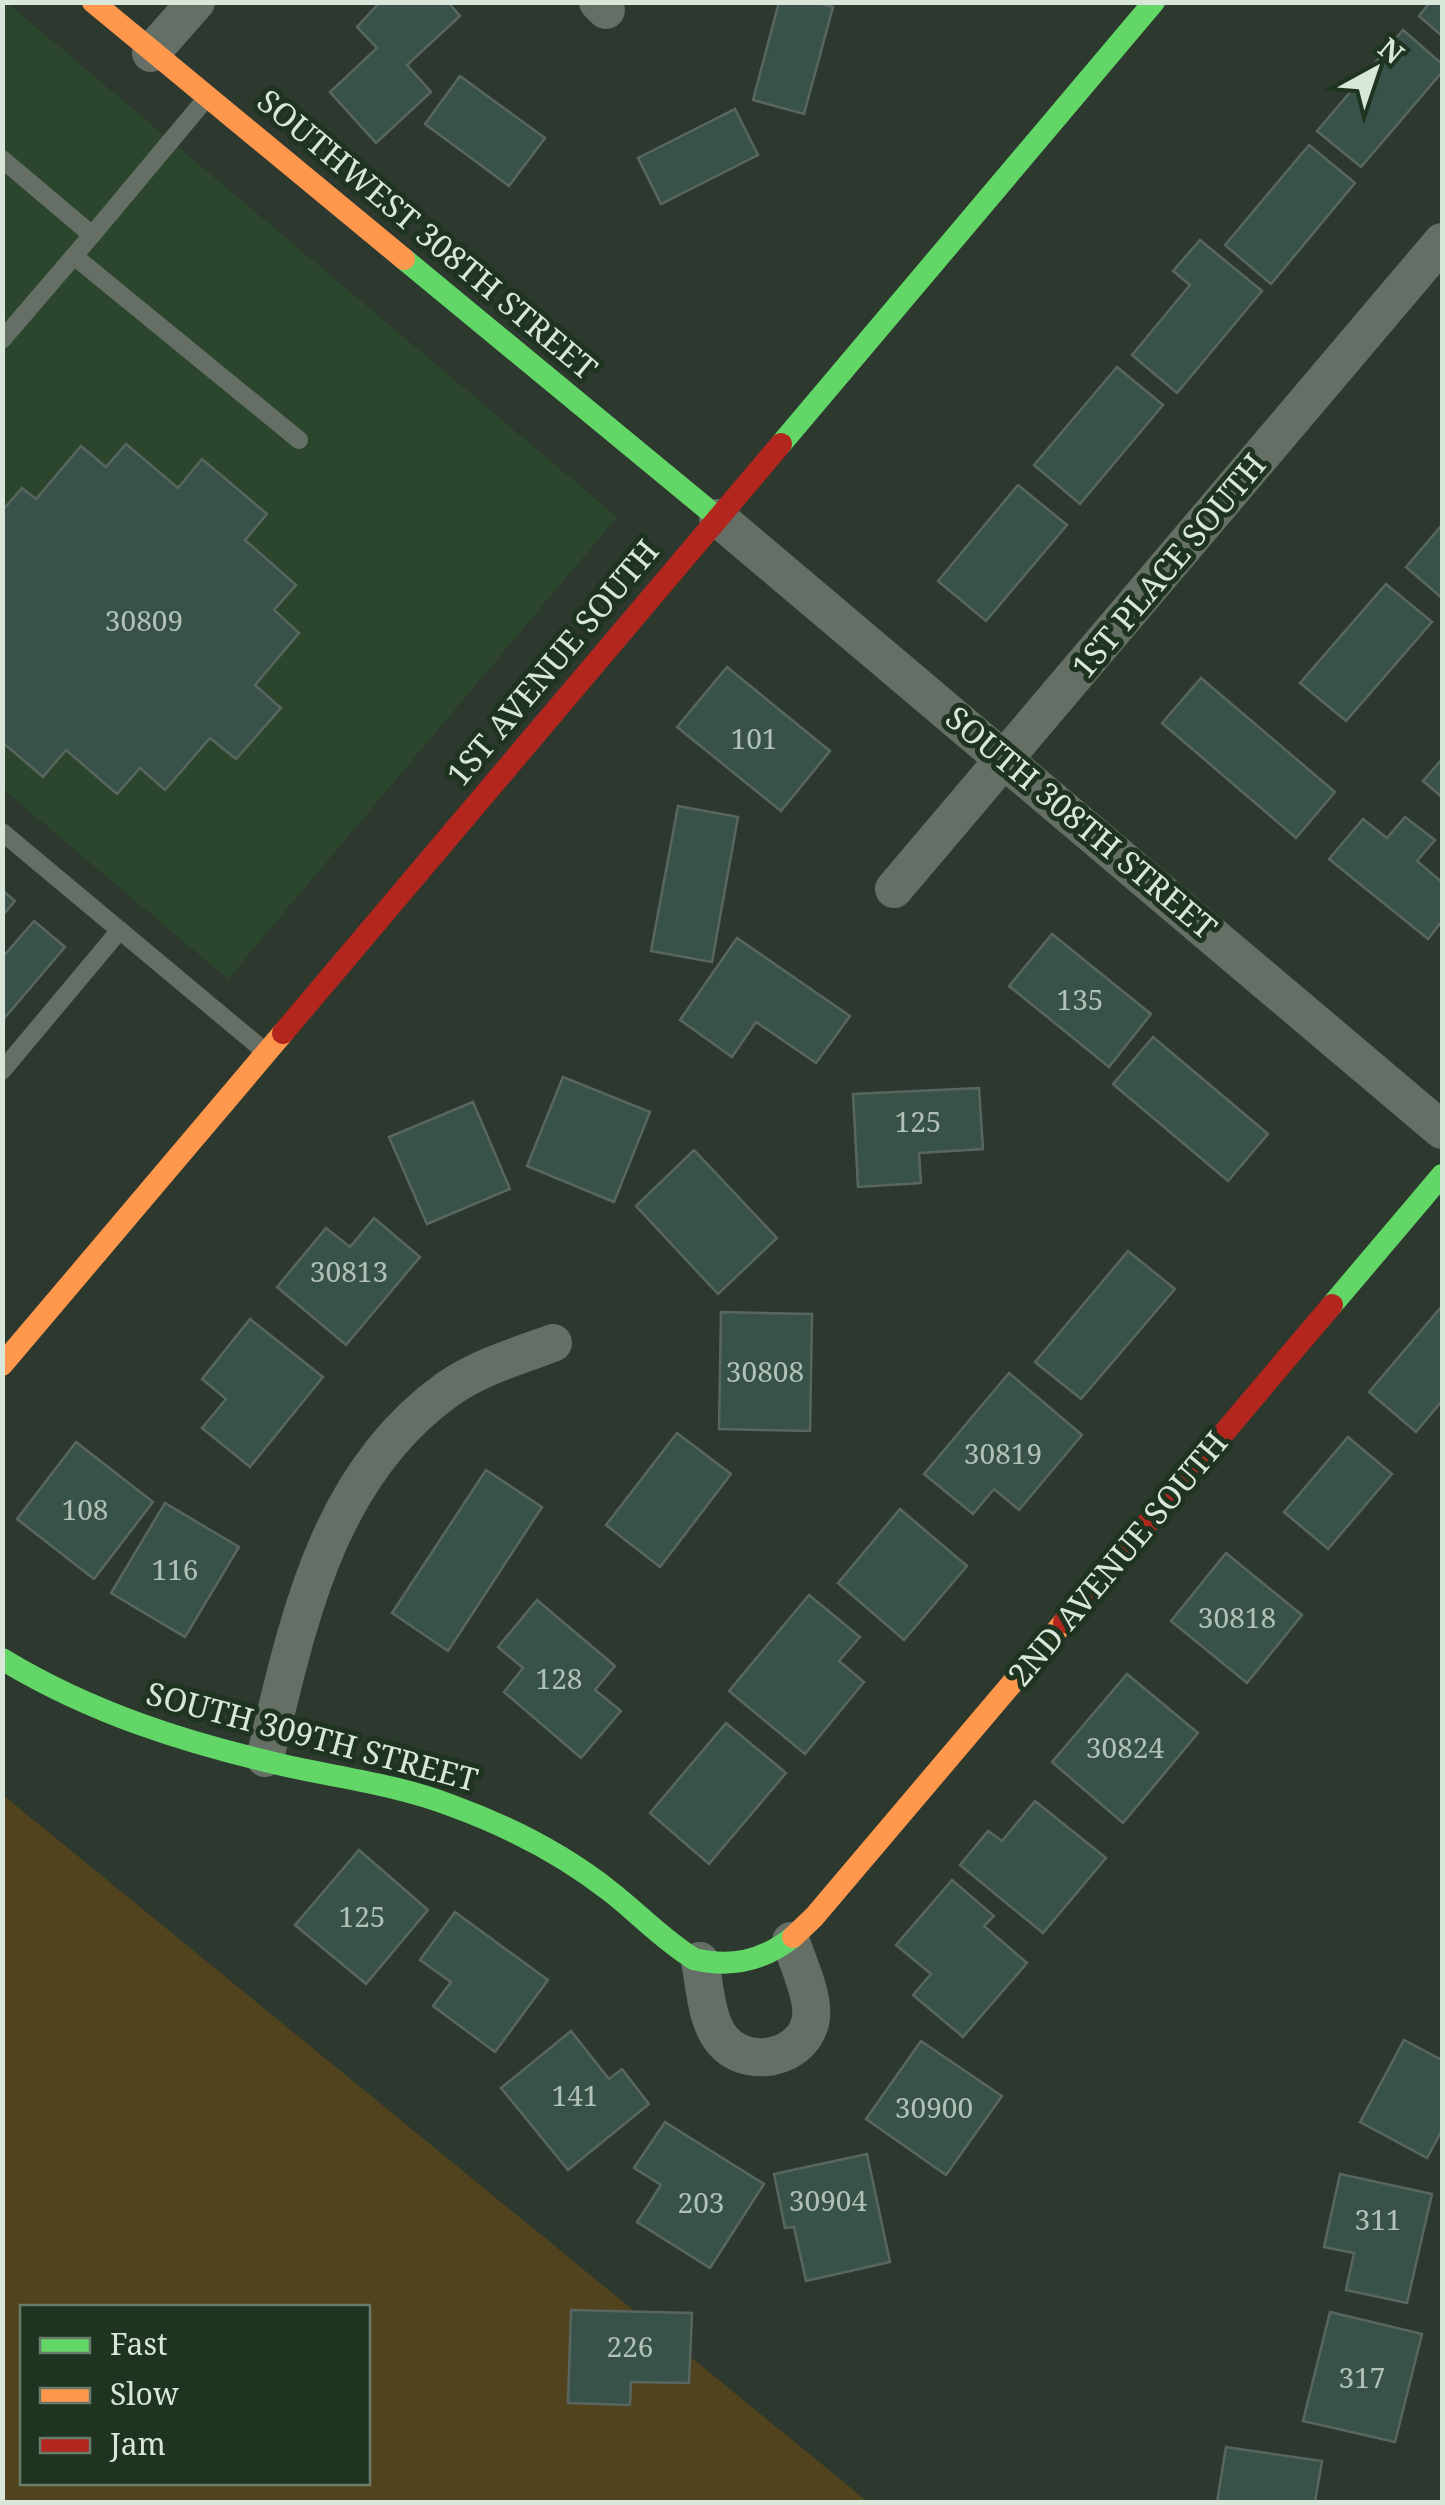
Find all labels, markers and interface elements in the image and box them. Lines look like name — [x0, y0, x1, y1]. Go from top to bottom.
north arrow — [1325, 20, 1425, 120]
text: N — [1371, 28, 1412, 72]
street label: SOUTHWEST 308TH STREET — [249, 79, 607, 389]
street label: 1ST PLACE SOUTH — [1061, 444, 1275, 686]
street label: 1ST AVENUE SOUTH — [436, 530, 668, 794]
house number: 30809 — [105, 601, 183, 639]
street label: SOUTH 308TH STREET — [937, 696, 1226, 948]
house number: 101 — [731, 719, 777, 757]
house number: 135 — [1057, 980, 1103, 1018]
house number: 125 — [895, 1102, 941, 1140]
house number: 30813 — [310, 1252, 388, 1290]
house number: 30808 — [726, 1352, 804, 1390]
street label: 2ND AVENUE SOUTH — [997, 1422, 1236, 1694]
house number: 30819 — [964, 1434, 1042, 1472]
house number: 108 — [62, 1490, 108, 1528]
house number: 116 — [152, 1550, 198, 1588]
house number: 30818 — [1198, 1598, 1276, 1636]
house number: 128 — [536, 1659, 582, 1697]
street label: SOUTH 309TH STREET — [142, 1671, 483, 1800]
house number: 30824 — [1086, 1728, 1164, 1766]
house number: 125 — [339, 1897, 385, 1935]
house number: 141 — [552, 2076, 598, 2114]
house number: 30900 — [895, 2088, 973, 2126]
house number: 30904 — [789, 2181, 867, 2219]
house number: 203 — [678, 2183, 724, 2221]
house number: 311 — [1355, 2200, 1401, 2238]
legend — [20, 2305, 370, 2485]
text: Fast — [110, 2323, 167, 2364]
house number: 226 — [607, 2327, 653, 2365]
house number: 317 — [1339, 2358, 1385, 2396]
text: Slow — [110, 2373, 179, 2414]
text: Jam — [109, 2423, 166, 2464]

